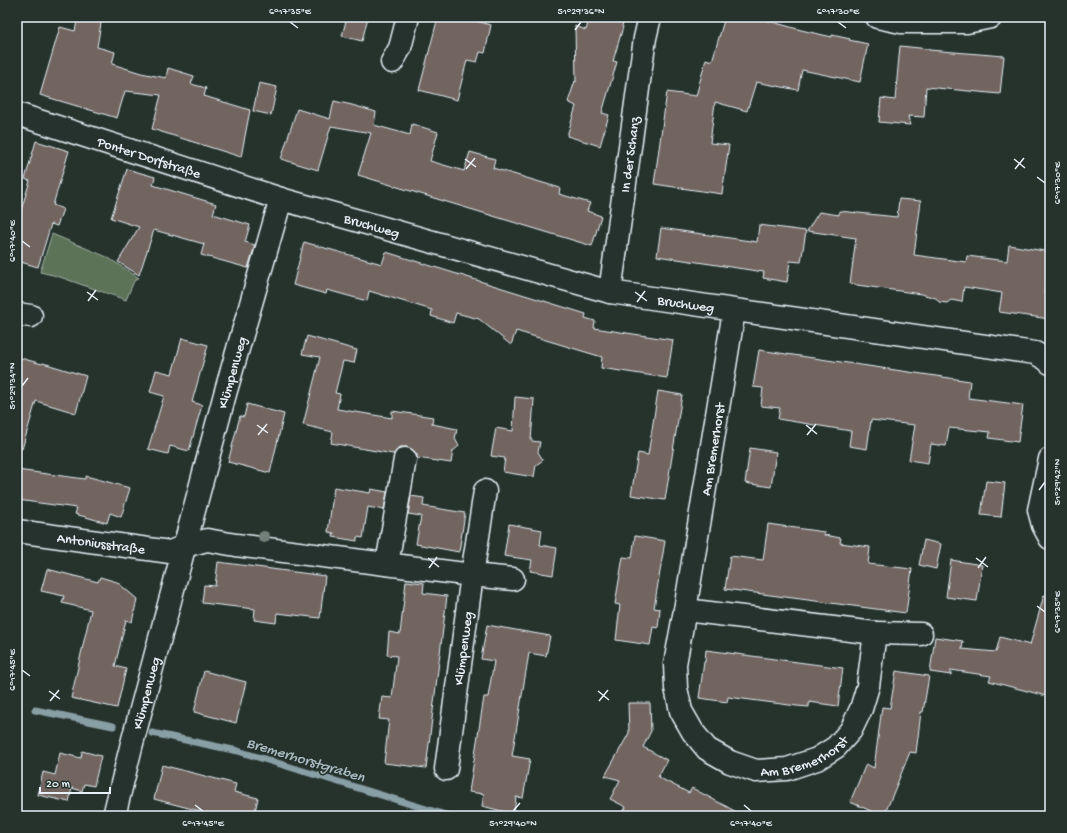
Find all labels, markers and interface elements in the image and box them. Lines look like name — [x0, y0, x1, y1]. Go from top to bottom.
text: 6°17'35"E — [269, 6, 312, 18]
text: 51°29'36"N — [557, 6, 605, 18]
text: 6°17'30"E — [817, 6, 860, 18]
street label: In der Schanz — [618, 115, 645, 194]
street label: Ponter Dorfstraße — [94, 134, 203, 184]
text: 6°17'30"E — [1052, 161, 1064, 204]
street label: Bruchweg — [341, 211, 401, 243]
text: 6°17'40"E — [7, 219, 19, 262]
street label: Bruchweg — [655, 293, 715, 318]
street label: Klümpenweg — [215, 335, 252, 411]
text: 51°29'34"N — [7, 362, 19, 409]
street label: Am Bremerhorst — [699, 401, 730, 497]
text: 51°29'42"N — [1052, 458, 1064, 505]
street label: Antoniusstraße — [56, 531, 147, 560]
text: 6°17'35"E — [1052, 590, 1064, 633]
street label: Klümpenweg — [451, 610, 478, 686]
text: 6°17'45"E — [7, 648, 19, 691]
street label: Klümpenweg — [130, 656, 166, 732]
street label: Am Bremerhorst — [760, 732, 854, 782]
water label: Bremerhorstgraben — [244, 734, 367, 788]
scale bar — [40, 769, 110, 795]
text: 20 m — [46, 778, 71, 792]
text: 6°17'45"E — [182, 818, 225, 830]
text: 51°29'40"N — [489, 818, 537, 830]
text: 6°17'40"E — [730, 818, 773, 830]

